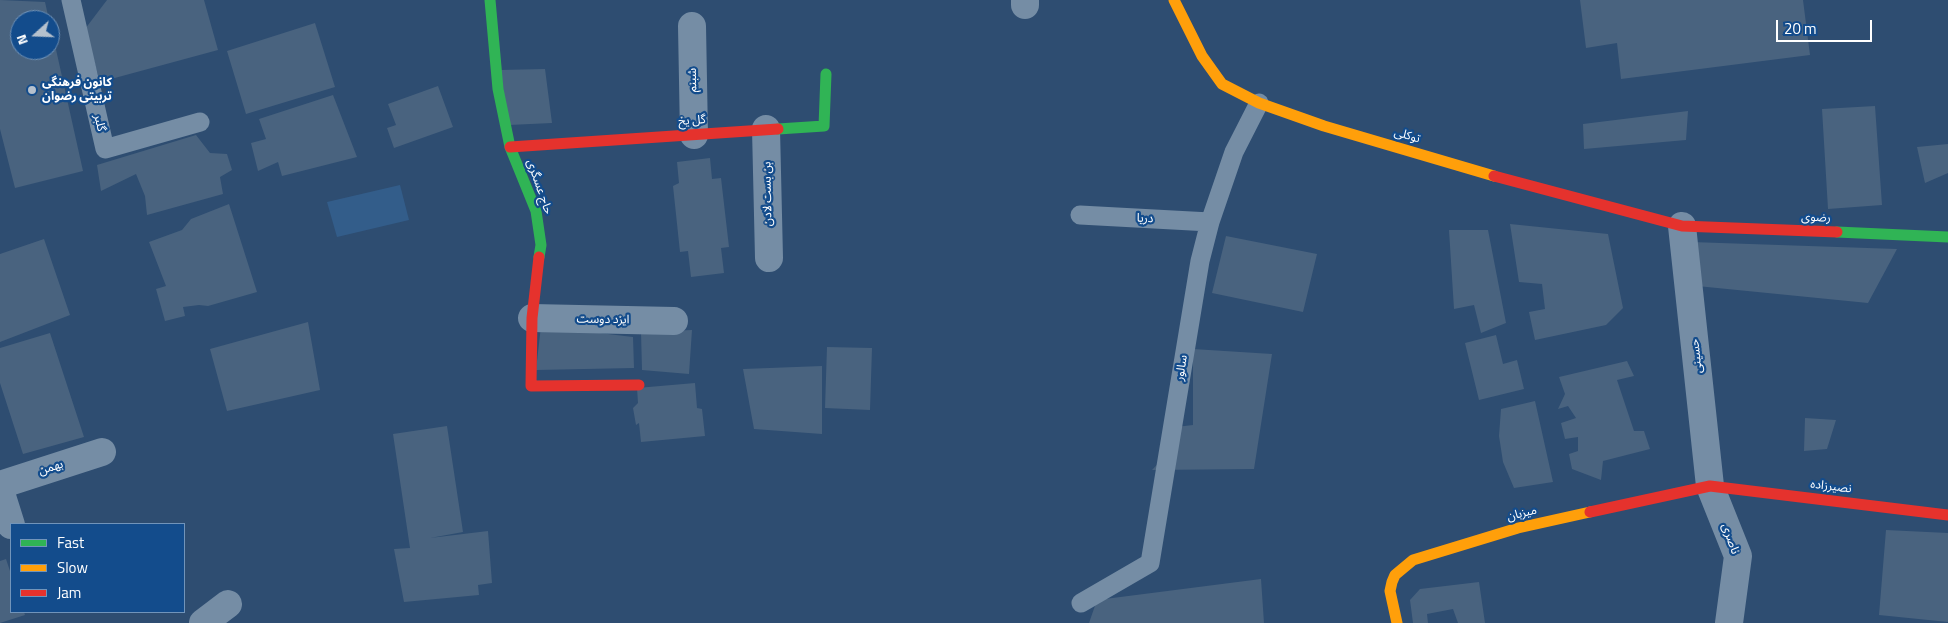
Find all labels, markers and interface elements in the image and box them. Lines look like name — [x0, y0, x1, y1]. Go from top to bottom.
north arrow — [10, 10, 60, 60]
scale bar — [1778, 10, 1874, 42]
text: 20 m — [1784, 17, 1817, 40]
text: N — [10, 32, 33, 48]
street label: شبنم — [686, 68, 700, 92]
place label: کانون فرهنگی تربیتی رضوان — [42, 76, 112, 104]
marker: کانون فرهنگی تربیتی رضوان — [26, 84, 38, 96]
street label: گلبر — [90, 113, 108, 133]
street label: گل یخ — [678, 113, 706, 129]
street label: توکلی — [1392, 125, 1422, 147]
street label: حاج عسگری — [523, 158, 555, 216]
street label: بن بست لادن — [760, 162, 776, 226]
street label: رضوى — [1801, 210, 1831, 226]
street label: دریا — [1136, 211, 1154, 227]
street label: ایزد دوست — [576, 312, 630, 328]
street label: حسینی — [1688, 338, 1706, 374]
street label: سالور — [1173, 354, 1191, 382]
street label: بهمن — [37, 457, 65, 479]
street label: نصیرزاده — [1810, 477, 1852, 497]
street label: میزبان — [1506, 503, 1538, 525]
street label: ناصری — [1718, 522, 1742, 556]
legend — [10, 523, 185, 613]
text: Fast — [57, 531, 84, 554]
text: Slow — [57, 556, 88, 579]
text: Jam — [57, 581, 81, 604]

